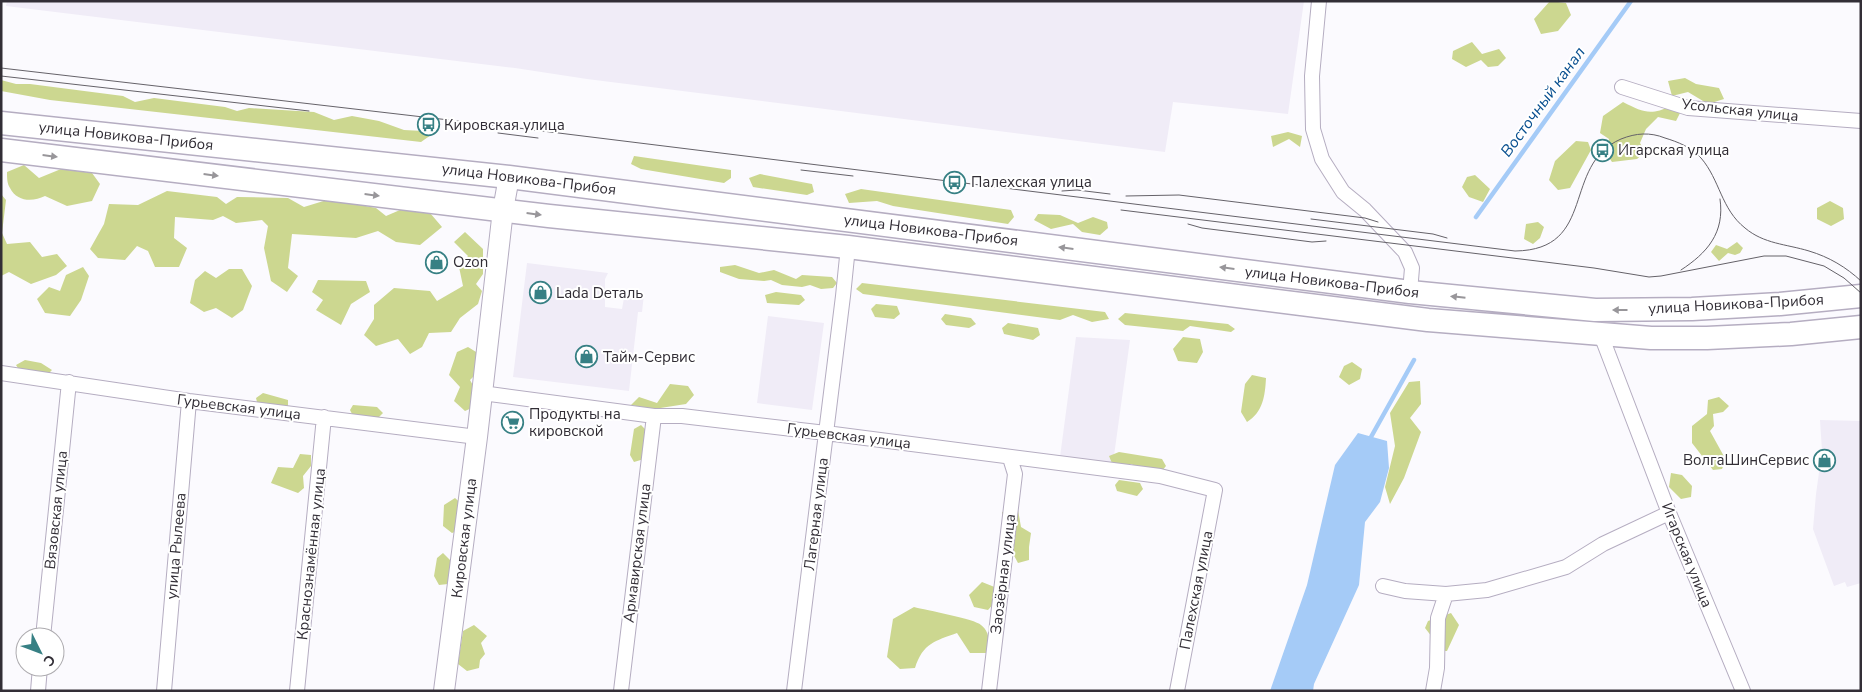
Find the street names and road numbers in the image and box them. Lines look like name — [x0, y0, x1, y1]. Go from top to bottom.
street label: Усольская улица — [1679, 94, 1800, 126]
street label: улица Новикова-Прибоя — [38, 117, 214, 155]
street label: улица Новикова-Прибоя — [441, 158, 617, 200]
street label: улица Новикова-Прибоя — [843, 209, 1019, 251]
street label: улица Новикова-Прибоя — [1244, 261, 1420, 303]
street label: улица Новикова-Прибоя — [1648, 289, 1824, 319]
street label: Гурьевская улица — [176, 389, 302, 425]
street label: Гурьевская улица — [786, 418, 912, 454]
street label: Вязовская улица — [40, 450, 72, 570]
street label: Лагерная улица — [799, 456, 833, 572]
street label: Краснознамённая улица — [292, 467, 330, 641]
street label: Кировская улица — [447, 477, 481, 599]
street label: Армавирская улица — [619, 482, 655, 624]
street label: улица Рылеева — [161, 492, 191, 600]
street label: Игарская улица — [1657, 500, 1717, 610]
street label: Заозёрная улица — [986, 513, 1020, 635]
street label: Палехская улица — [1175, 529, 1217, 651]

